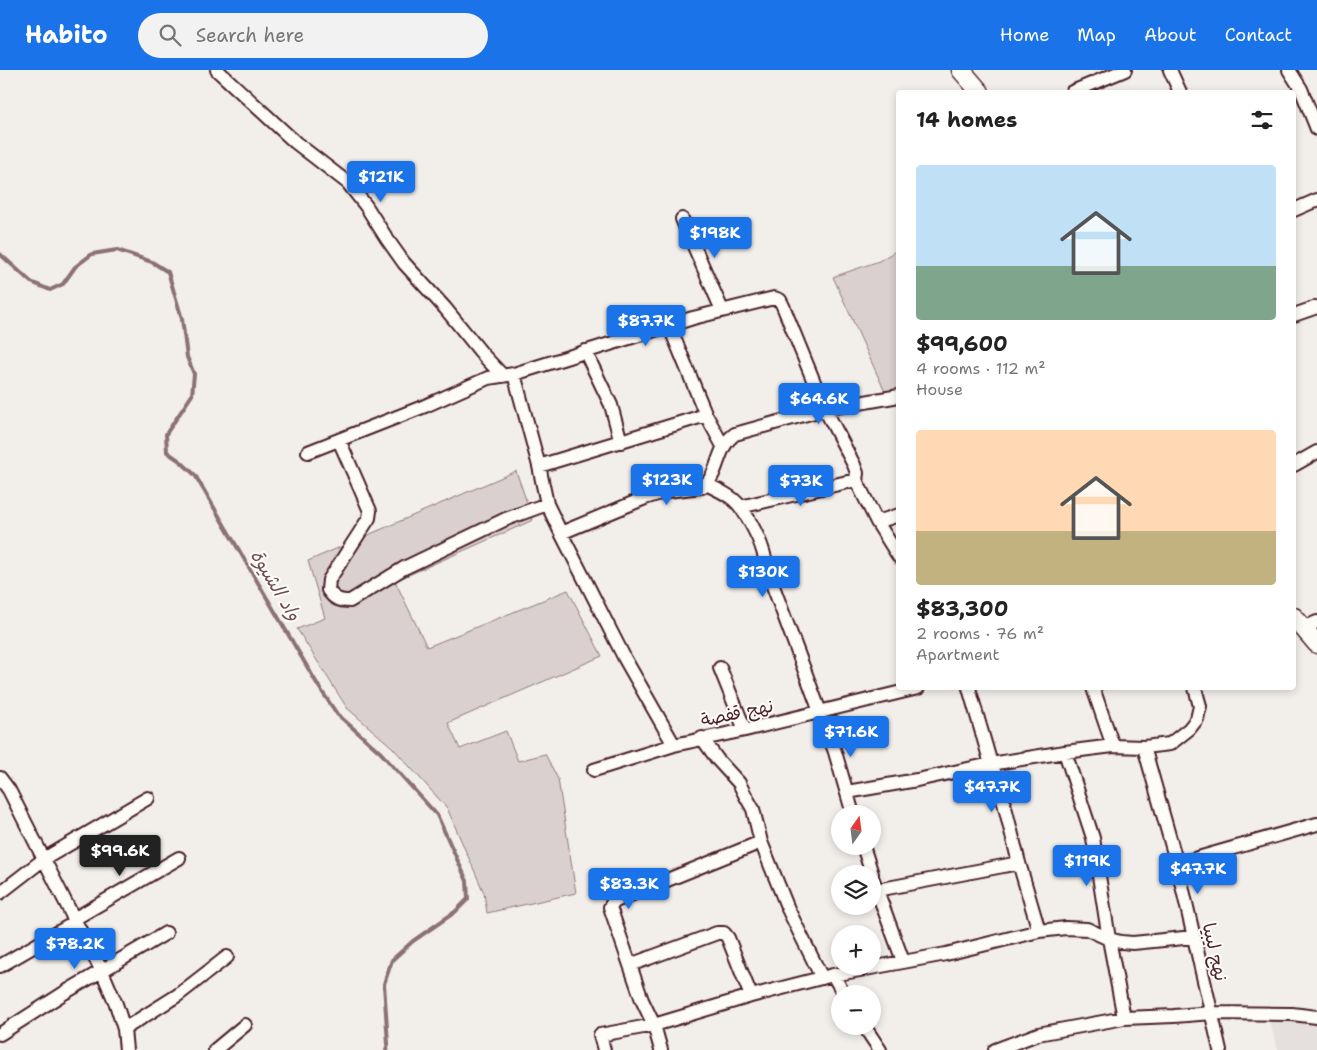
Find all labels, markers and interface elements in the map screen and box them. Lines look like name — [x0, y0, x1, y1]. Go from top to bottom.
search box — [138, 13, 488, 58]
text: Habito — [25, 19, 108, 51]
icon: search — [156, 21, 184, 49]
text: Search here — [196, 23, 304, 48]
text: Home — [1000, 23, 1049, 47]
text: Map — [1077, 23, 1116, 47]
text: About — [1144, 23, 1197, 47]
text: Contact — [1225, 23, 1292, 47]
text: 14 homes — [916, 106, 1017, 134]
icon: filters — [1248, 106, 1276, 134]
pin: $121K — [346, 160, 416, 203]
text: $121K — [358, 166, 404, 187]
icon: home — [1051, 198, 1141, 288]
pin: $198K — [680, 216, 750, 259]
text: $198K — [690, 222, 740, 243]
pin: $87.7K — [605, 304, 687, 347]
text: $87.7K — [618, 310, 674, 331]
text: $99,600 — [916, 330, 1008, 358]
text: 4 rooms · 112 m² — [916, 358, 1046, 379]
text: House — [916, 379, 963, 400]
pin: $64.6K — [778, 382, 860, 425]
text: $64.6K — [790, 388, 848, 409]
icon: home — [1051, 463, 1141, 553]
pin: $123K — [632, 464, 702, 506]
pin: $73K — [771, 464, 831, 507]
text: $123K — [642, 469, 692, 490]
text: $73K — [779, 470, 823, 491]
water label: واد الشيوة — [245, 545, 307, 625]
pin: $130K — [728, 556, 798, 598]
text: $130K — [738, 561, 788, 582]
text: $83,300 — [916, 595, 1008, 623]
text: 2 rooms · 76 m² — [916, 623, 1044, 644]
text: Apartment — [916, 644, 999, 665]
street label: نهج قفصة — [698, 694, 776, 732]
pin: $71.6K — [810, 716, 892, 758]
text: $71.6K — [824, 721, 878, 742]
pin: $47.7K — [951, 770, 1033, 813]
text: $47.7K — [964, 776, 1020, 797]
north arrow — [831, 805, 881, 855]
map controls — [831, 805, 881, 1035]
pin: $99.6K — [79, 834, 161, 877]
text: $99.6K — [91, 840, 149, 861]
pin: $119K — [1052, 844, 1122, 887]
text: $119K — [1064, 850, 1110, 871]
pin: $47.7K — [1157, 852, 1239, 895]
text: $47.7K — [1170, 858, 1226, 879]
button: layers — [831, 865, 881, 915]
pin: $83.3K — [588, 868, 670, 910]
text: $83.3K — [599, 873, 659, 894]
street label: نهج ليبيا — [1197, 921, 1233, 983]
button: + — [831, 925, 881, 975]
pin: $78.2K — [34, 928, 116, 970]
text: $78.2K — [46, 933, 104, 954]
button: − — [831, 985, 881, 1035]

